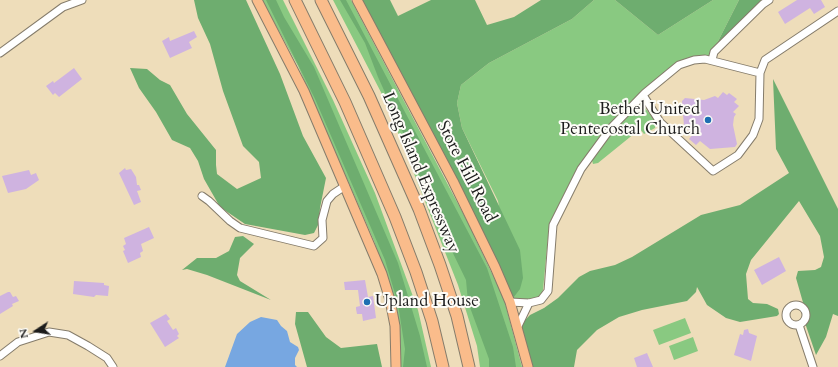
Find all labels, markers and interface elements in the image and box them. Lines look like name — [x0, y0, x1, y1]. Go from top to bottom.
street label: Long Island Expressway — [377, 89, 463, 257]
place label: Bethel United Pentecostal Church — [560, 100, 700, 140]
marker: Bethel United Pentecostal Church — [703, 115, 713, 125]
street label: Store Hill Road — [432, 118, 500, 226]
place label: Upland House — [375, 292, 479, 312]
marker: Upland House — [362, 297, 372, 307]
north arrow — [16, 311, 56, 351]
text: N — [15, 327, 32, 340]

